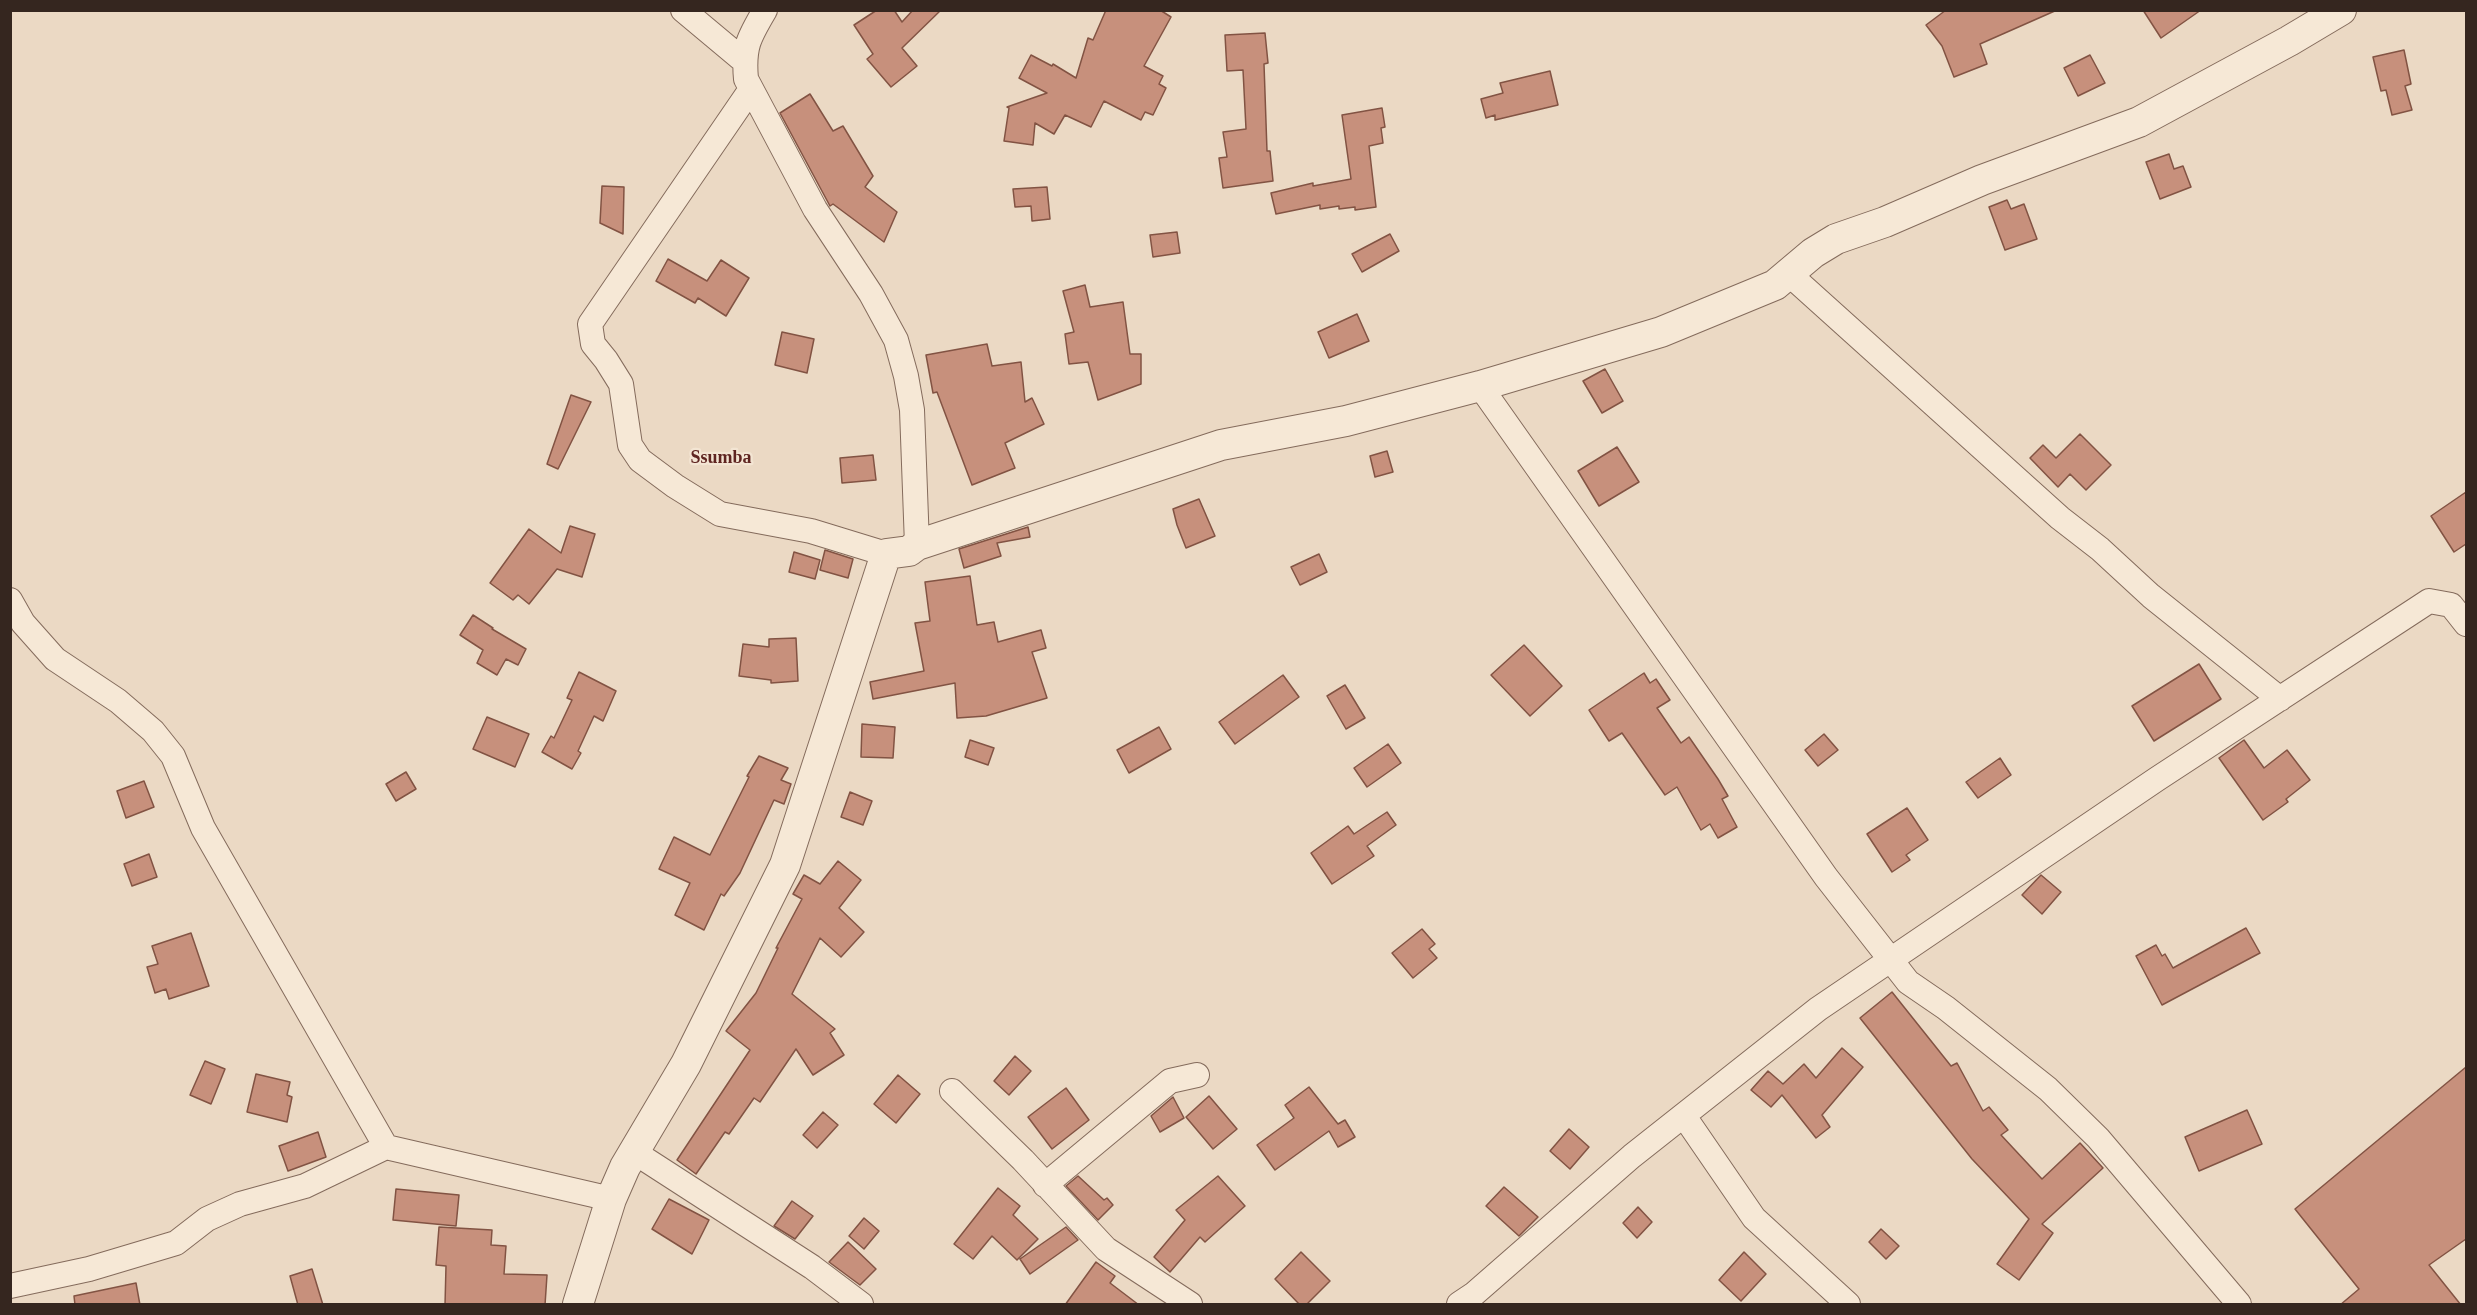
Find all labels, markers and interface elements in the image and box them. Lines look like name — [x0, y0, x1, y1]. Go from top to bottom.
district label: Ssumba — [690, 447, 752, 469]

